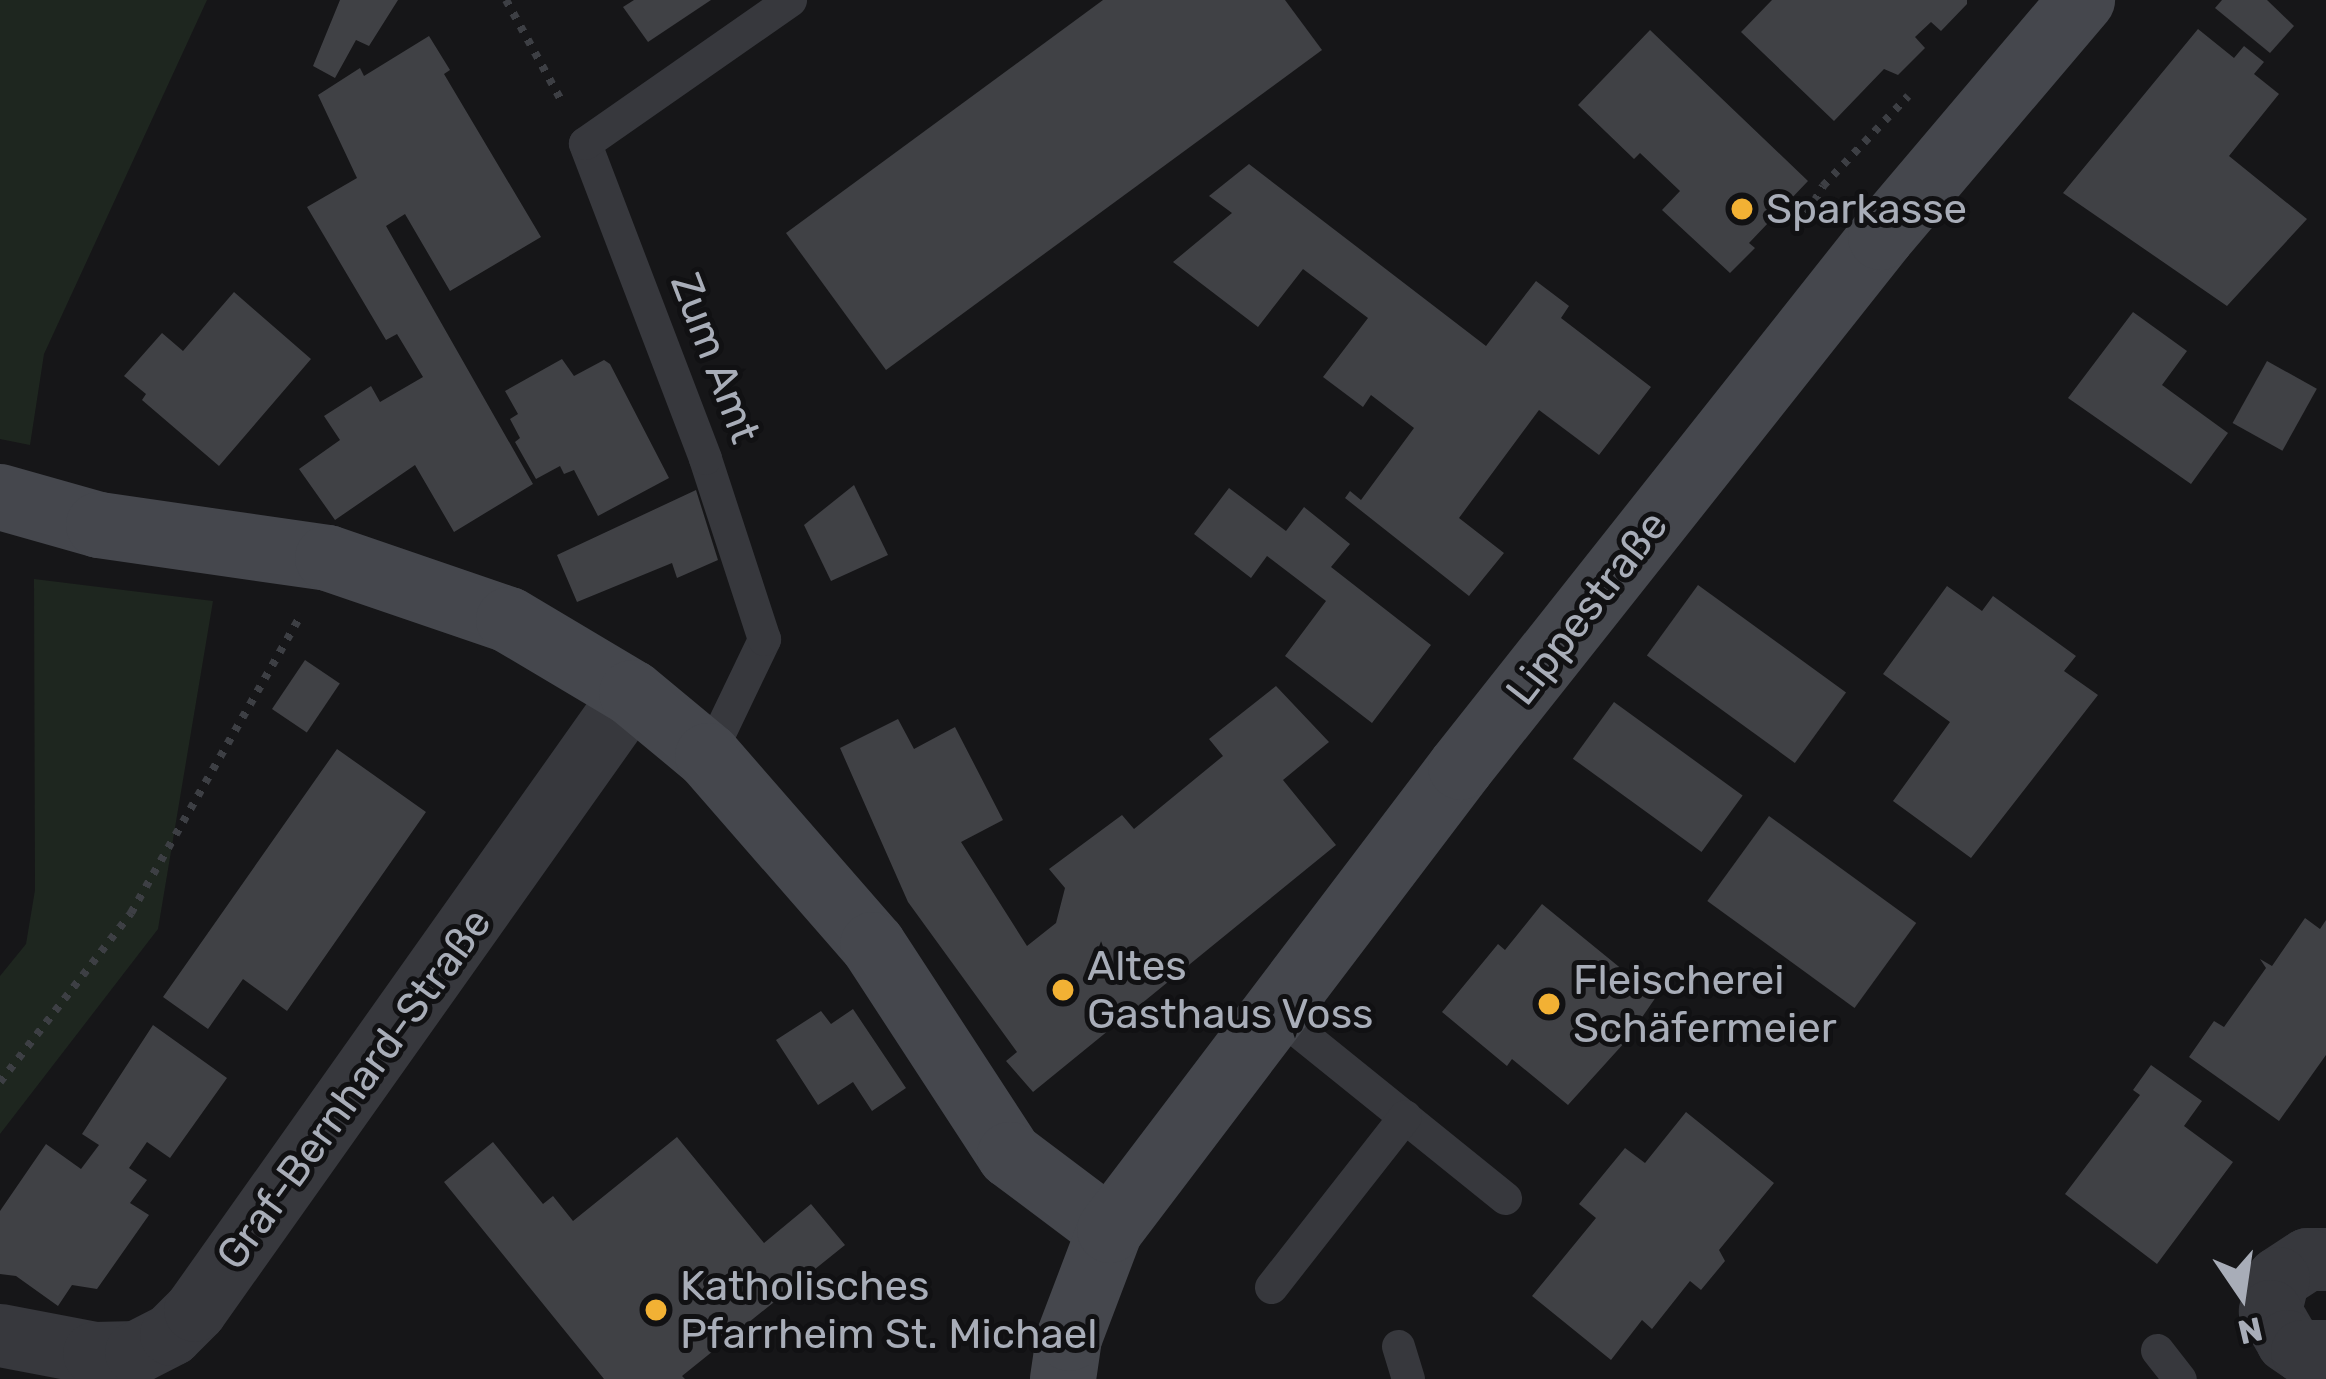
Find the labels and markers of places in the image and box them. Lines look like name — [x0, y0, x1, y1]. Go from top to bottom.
place label: Sparkasse — [1766, 184, 1967, 234]
marker: Sparkasse — [1729, 196, 1755, 222]
place label: Altes Gasthaus Voss — [1087, 941, 1375, 1040]
place label: Fleischerei Schäfermeier — [1573, 955, 1837, 1054]
marker: Altes Gasthaus Voss — [1050, 977, 1076, 1003]
marker: Fleischerei Schäfermeier — [1536, 991, 1562, 1017]
place label: Katholisches Pfarrheim St. Michael — [680, 1261, 1097, 1360]
marker: Katholisches Pfarrheim St. Michael — [643, 1297, 669, 1323]

